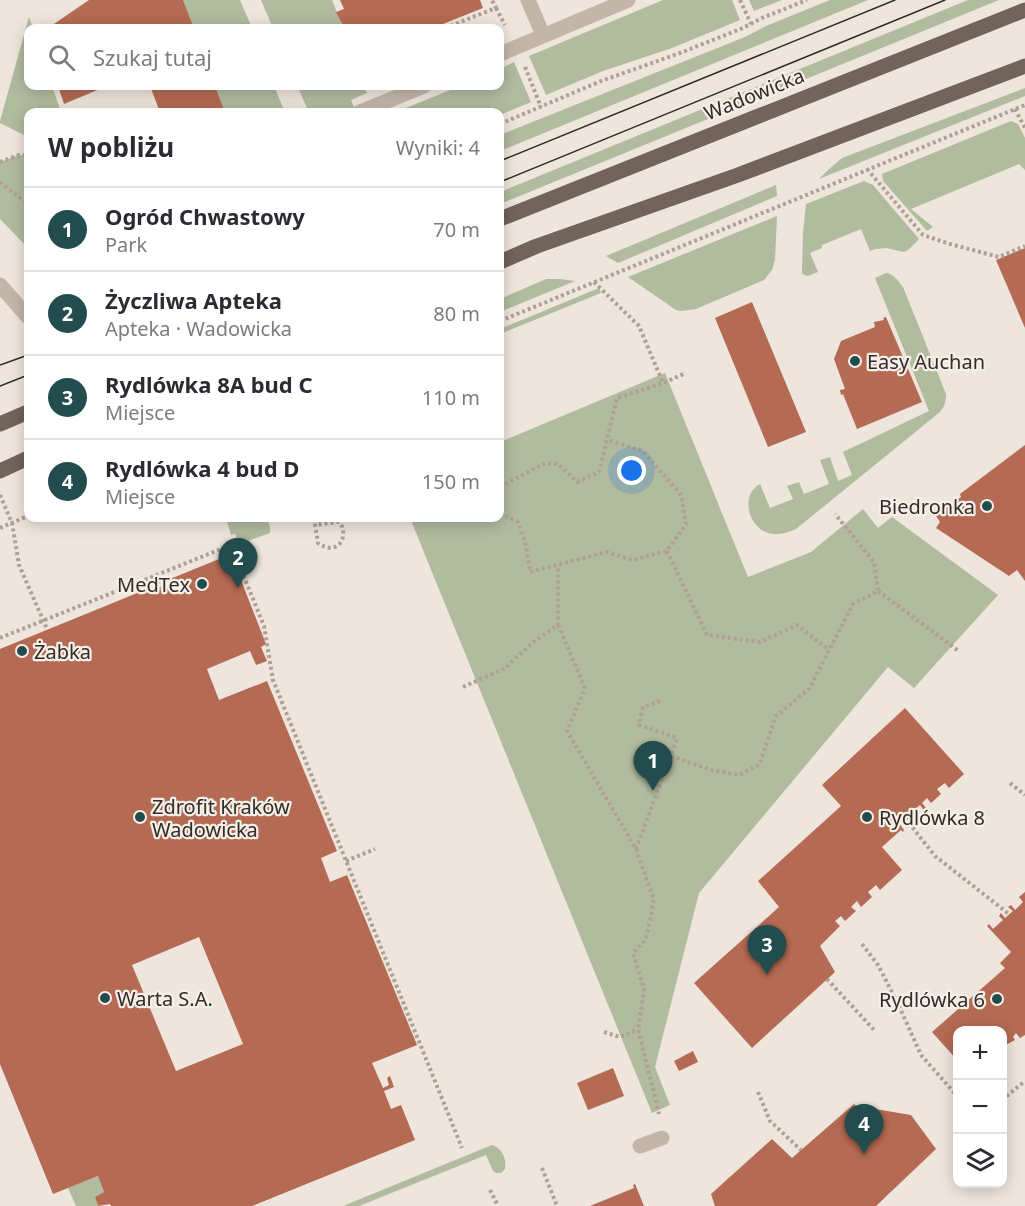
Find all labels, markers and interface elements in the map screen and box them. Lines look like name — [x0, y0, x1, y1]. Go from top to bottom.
search box — [24, 24, 504, 90]
icon: search — [45, 41, 78, 74]
text: Szukaj tutaj — [93, 42, 212, 72]
street label: Wadowicka — [700, 62, 808, 126]
text: W pobliżu — [48, 129, 174, 165]
text: Wyniki: 4 — [396, 134, 480, 161]
text: Ogród Chwastowy — [105, 201, 305, 231]
text: 1 — [62, 216, 73, 243]
text: 70 m — [433, 216, 480, 243]
text: Park — [105, 231, 147, 258]
text: Życzliwa Apteka — [105, 285, 282, 315]
text: 2 — [62, 300, 73, 327]
text: 80 m — [433, 300, 480, 327]
text: Apteka · Wadowicka — [105, 315, 292, 342]
place label: Easy Auchan — [867, 348, 985, 375]
marker: Easy Auchan — [848, 354, 862, 368]
text: Rydlówka 8A bud C — [105, 369, 313, 399]
text: 3 — [62, 384, 73, 411]
text: 110 m — [422, 384, 480, 411]
text: Miejsce — [105, 399, 175, 426]
text: Rydlówka 4 bud D — [105, 453, 299, 483]
your location — [617, 456, 646, 485]
text: 4 — [62, 468, 73, 495]
text: 150 m — [422, 468, 480, 495]
text: Miejsce — [105, 483, 175, 510]
place label: Biedronka — [879, 493, 975, 520]
marker: Biedronka — [980, 499, 994, 513]
pin: 2 — [218, 538, 258, 588]
place label: MedTex — [117, 571, 190, 598]
marker: MedTex — [195, 577, 209, 591]
place label: Żabka — [34, 638, 91, 665]
marker: Żabka — [15, 644, 29, 658]
pin: 1 — [634, 742, 672, 791]
place label: Zdrofit Kraków Wadowicka — [152, 793, 290, 843]
place label: Rydlówka 8 — [879, 804, 985, 831]
marker: Zdrofit Kraków Wadowicka — [133, 810, 147, 824]
marker: Rydlówka 8 — [860, 810, 874, 824]
pin: 3 — [748, 926, 786, 975]
place label: Warta S.A. — [117, 985, 213, 1012]
place label: Rydlówka 6 — [879, 986, 985, 1013]
marker: Warta S.A. — [98, 991, 112, 1005]
marker: Rydlówka 6 — [990, 992, 1004, 1006]
map controls — [953, 1026, 1007, 1188]
button: + — [953, 1026, 1007, 1080]
button: − — [953, 1080, 1007, 1134]
pin: 4 — [844, 1104, 884, 1154]
button: layers — [953, 1134, 1007, 1188]

